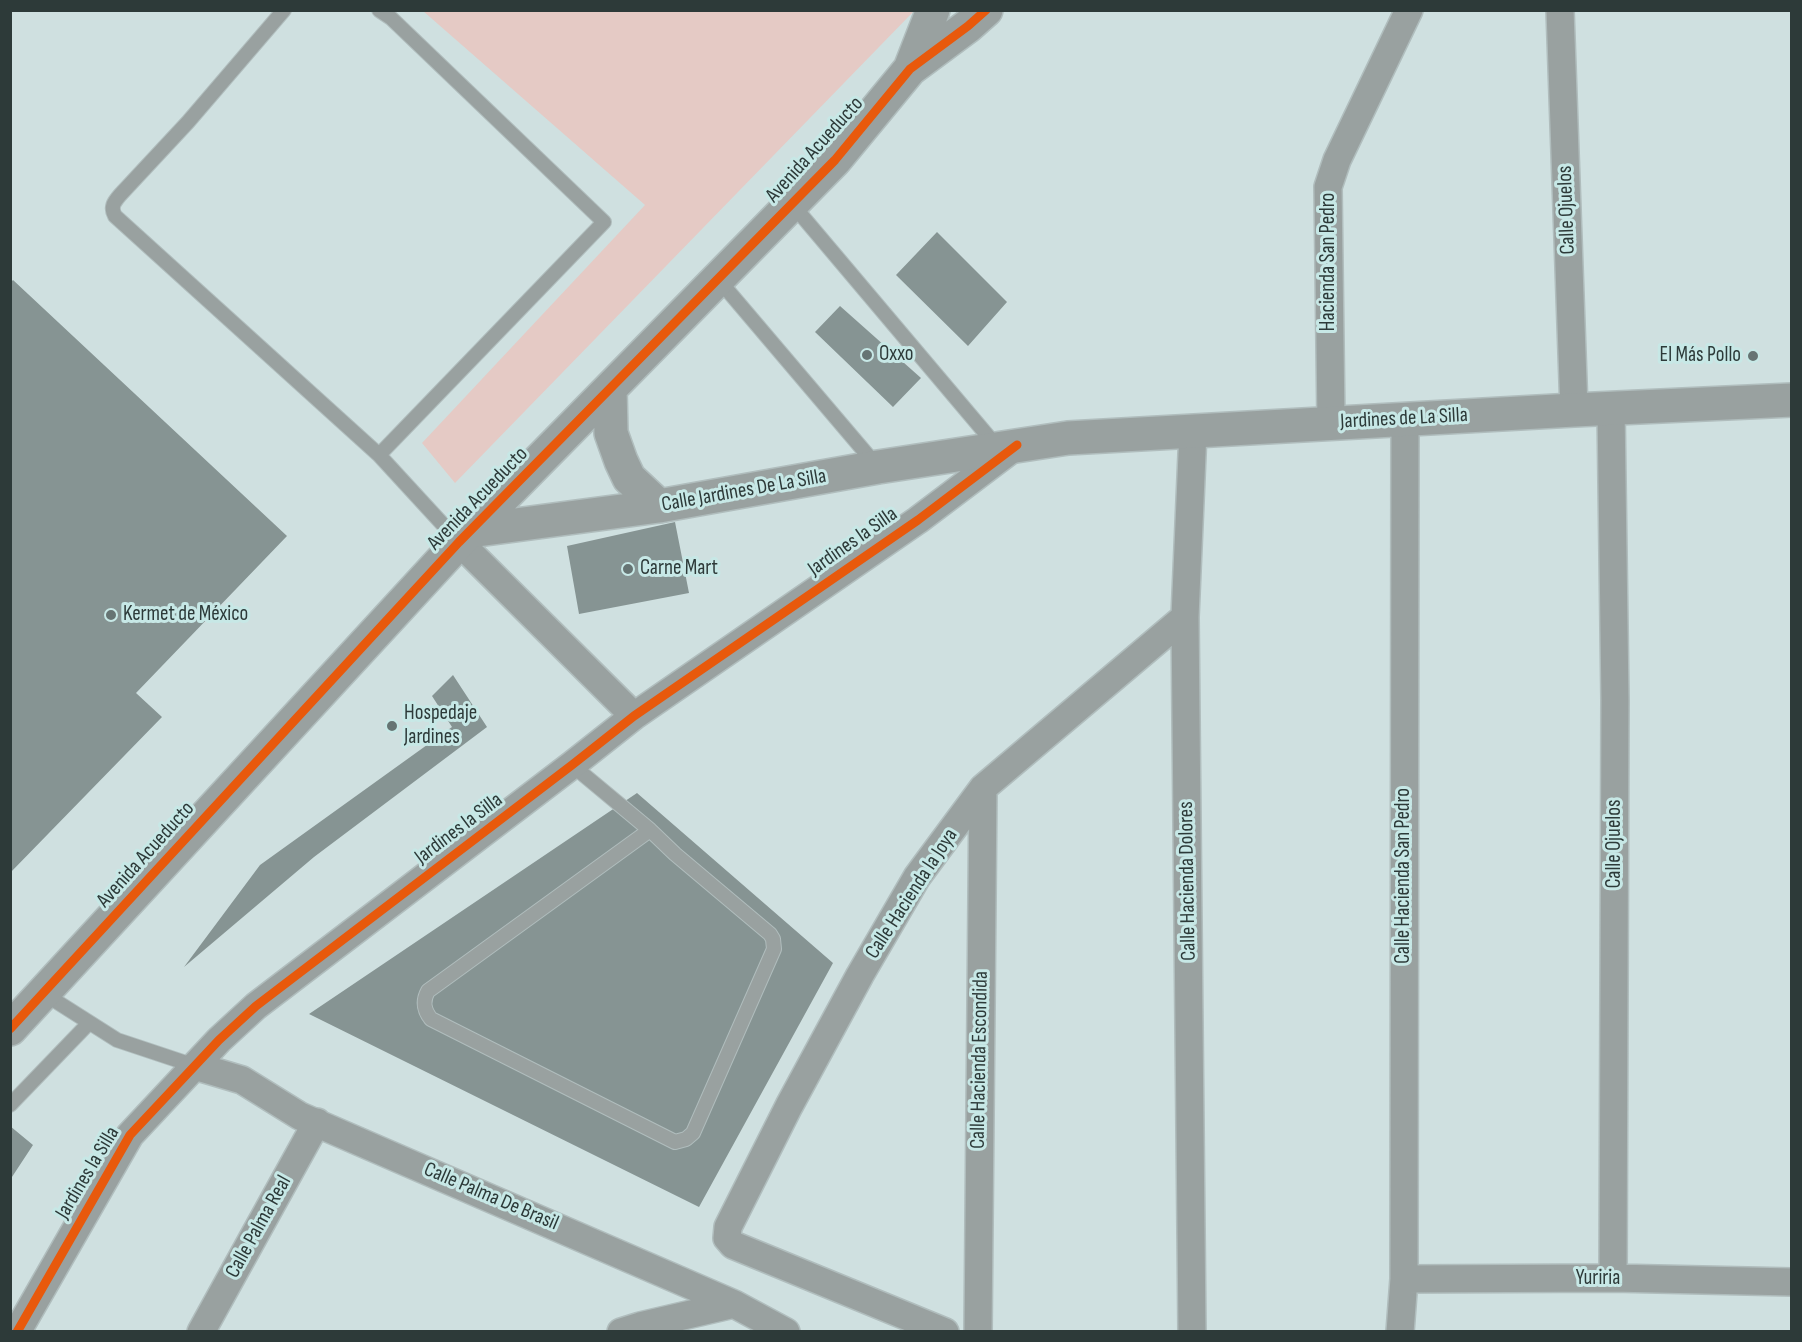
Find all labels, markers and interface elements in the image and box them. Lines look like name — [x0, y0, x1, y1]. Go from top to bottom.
street label: Avenida Acueducto — [761, 92, 869, 208]
street label: Calle Ojuelos — [1553, 165, 1581, 255]
street label: Hacienda San Pedro — [1316, 193, 1342, 331]
place label: Oxxo — [879, 342, 913, 368]
place label: El Más Pollo — [1660, 343, 1741, 369]
marker: Oxxo — [860, 348, 874, 362]
marker: El Más Pollo — [1746, 349, 1760, 363]
street label: Jardines de La Silla — [1340, 403, 1468, 435]
street label: Avenida Acueducto — [422, 442, 534, 556]
street label: Calle Jardines De La Silla — [660, 464, 828, 518]
street label: Jardines la Silla — [804, 502, 902, 582]
place label: Carne Mart — [640, 556, 718, 582]
marker: Carne Mart — [621, 562, 635, 576]
place label: Kermet de México — [123, 602, 248, 628]
marker: Kermet de México — [104, 608, 118, 622]
place label: Hospedaje Jardines — [404, 701, 477, 751]
marker: Hospedaje Jardines — [385, 719, 399, 733]
street label: Jardines la Silla — [410, 788, 508, 870]
street label: Calle Hacienda San Pedro — [1391, 788, 1417, 964]
street label: Avenida Acueducto — [92, 797, 200, 913]
street label: Calle Ojuelos — [1602, 800, 1628, 888]
street label: Calle Hacienda Dolores — [1174, 801, 1202, 961]
street label: Calle Hacienda la Joya — [861, 824, 963, 964]
street label: Calle Hacienda Escondida — [966, 971, 994, 1149]
street label: Jardines la Silla — [51, 1122, 125, 1224]
street label: Calle Palma De Brasil — [420, 1157, 562, 1237]
street label: Calle Palma Real — [221, 1172, 297, 1282]
street label: Yuriria — [1576, 1266, 1620, 1292]

